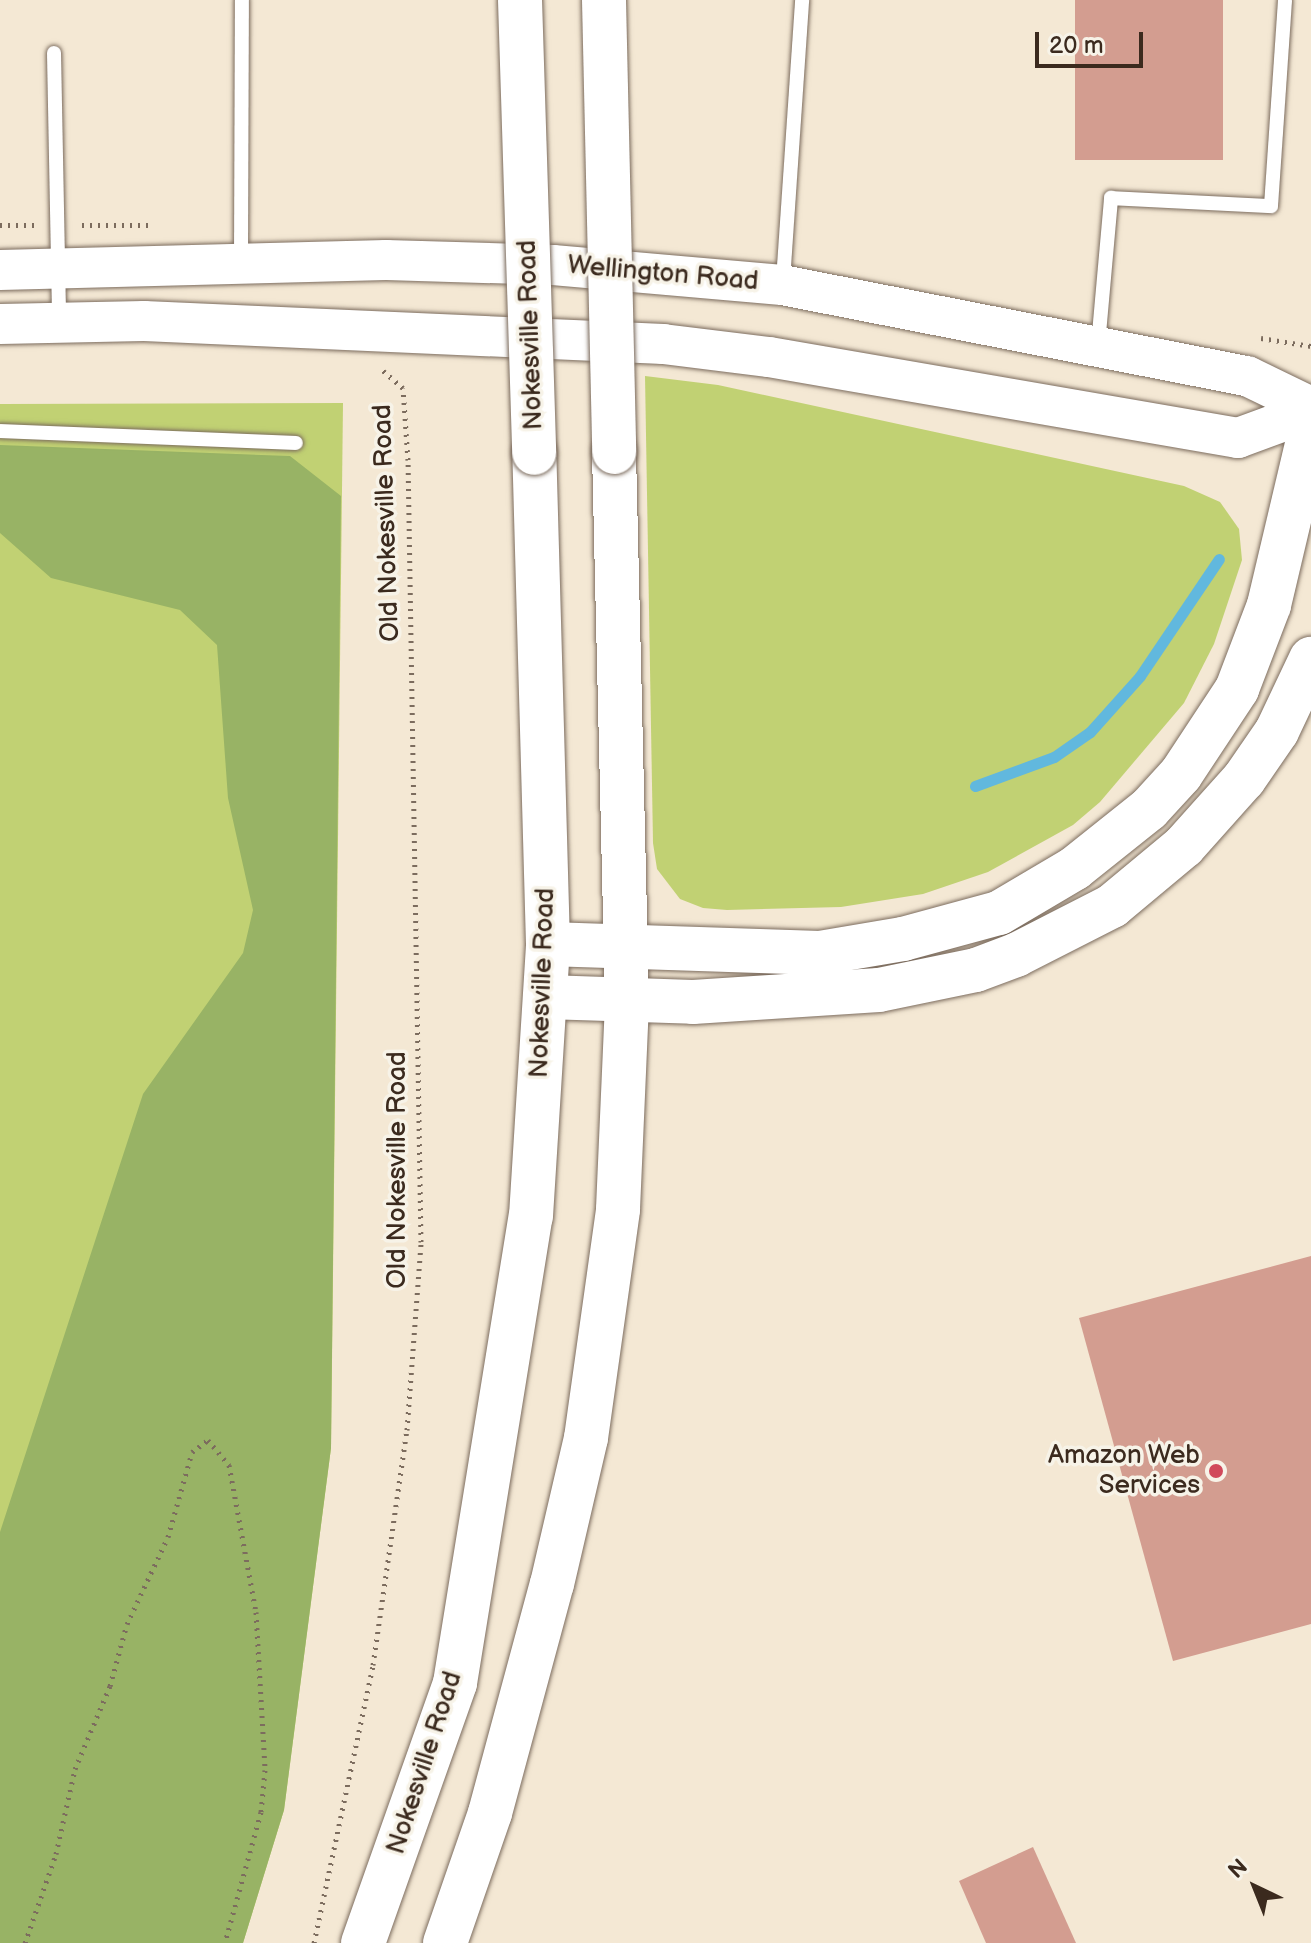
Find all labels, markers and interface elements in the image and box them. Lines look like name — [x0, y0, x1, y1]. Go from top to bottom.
scale bar — [1039, 16, 1147, 66]
text: 20 m — [1049, 31, 1104, 60]
street label: Nokesville Road — [512, 239, 550, 431]
street label: Wellington Road — [566, 250, 760, 298]
street label: Old Nokesville Road — [367, 404, 407, 642]
street label: Nokesville Road — [524, 887, 562, 1079]
street label: Old Nokesville Road — [382, 1051, 414, 1289]
place label: Amazon Web Services — [1047, 1440, 1200, 1502]
marker: Amazon Web Services — [1207, 1462, 1225, 1480]
street label: Nokesville Road — [381, 1668, 469, 1858]
north arrow — [1215, 1847, 1295, 1927]
text: N — [1223, 1854, 1254, 1885]

